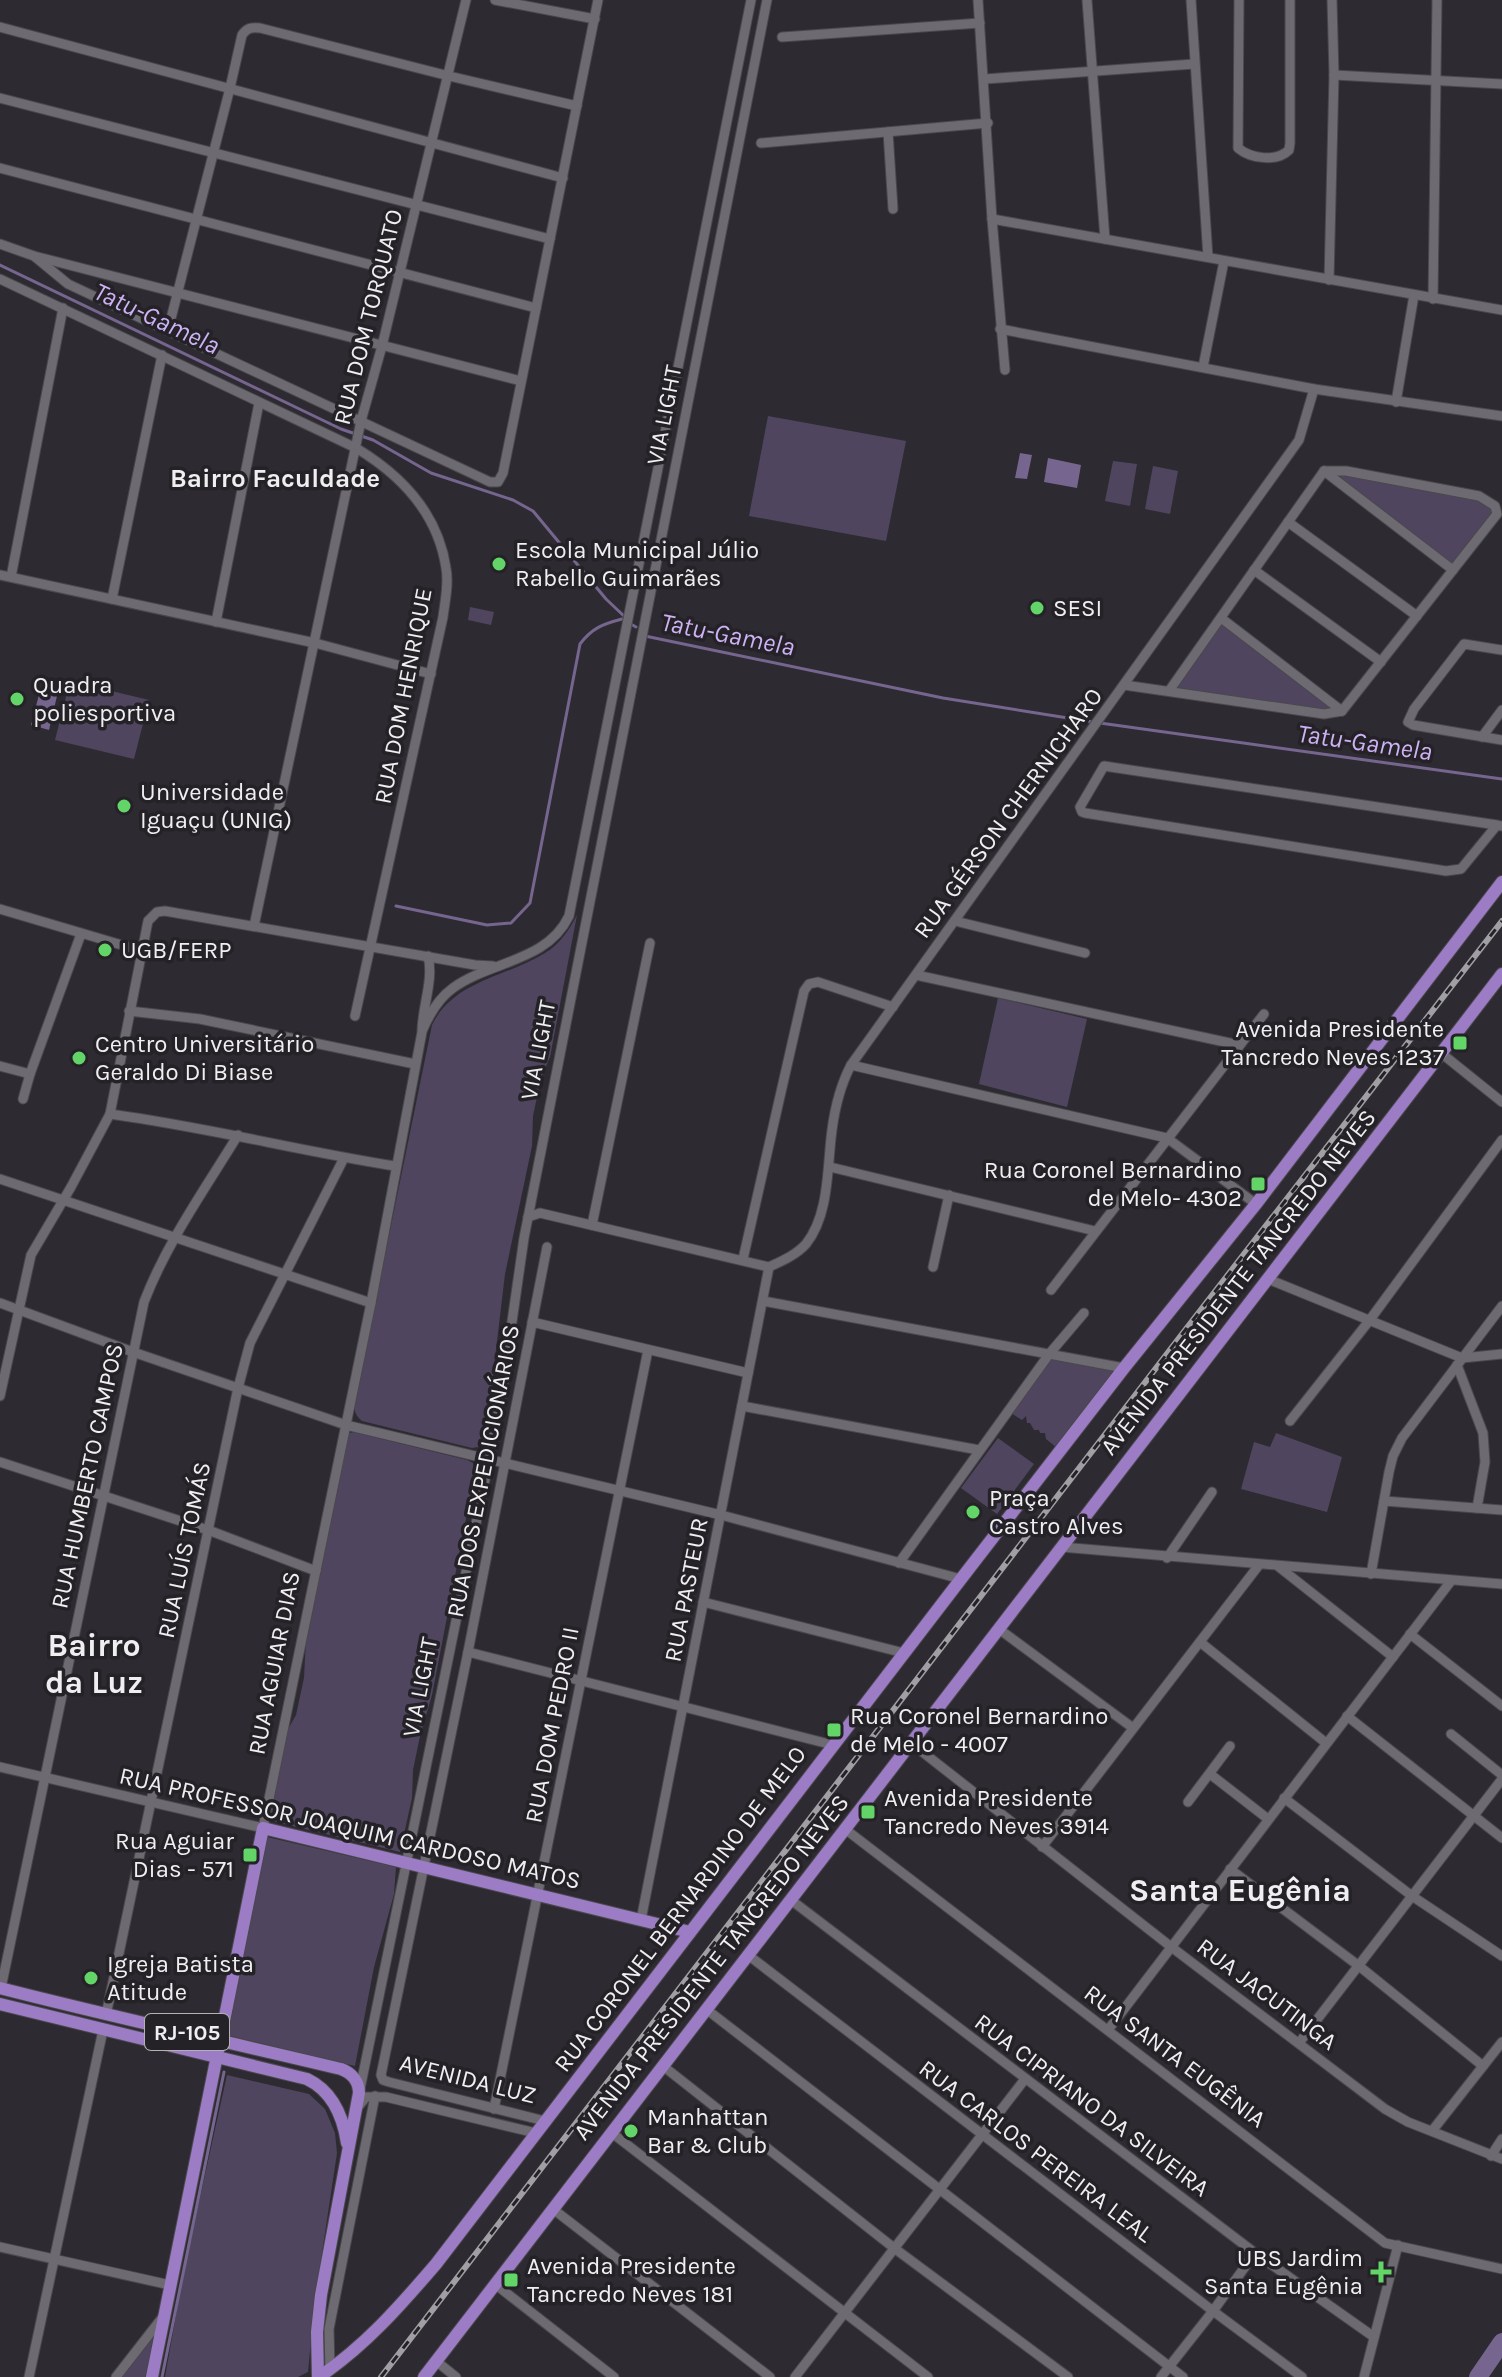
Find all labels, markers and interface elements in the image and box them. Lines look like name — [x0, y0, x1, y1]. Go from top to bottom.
street label: RUA DOM TORQUATO — [328, 206, 408, 428]
water label: Tatu-Gamela — [89, 276, 225, 361]
street label: VIA LIGHT — [641, 363, 687, 467]
district label: Bairro Faculdade — [170, 463, 380, 494]
place label: Escola Municipal Júlio Rabello Guimarães — [515, 536, 759, 592]
marker: Escola Municipal Júlio Rabello Guimarães — [490, 555, 508, 573]
street label: RUA DOM HENRIQUE — [368, 586, 438, 806]
place label: SESI — [1053, 594, 1102, 622]
marker: SESI — [1028, 599, 1046, 617]
water label: Tatu-Gamela — [658, 606, 797, 663]
place label: Quadra poliesportiva — [33, 671, 176, 727]
street label: RUA GÉRSON CHERNICHARO — [907, 682, 1108, 944]
marker: Quadra poliesportiva — [8, 690, 26, 708]
water label: Tatu-Gamela — [1296, 718, 1434, 767]
place label: Universidade Iguaçu (UNIG) — [140, 778, 292, 834]
marker: Universidade Iguaçu (UNIG) — [115, 797, 133, 815]
place label: UGB/FERP — [121, 936, 231, 964]
marker: UGB/FERP — [96, 941, 114, 959]
street label: VIA LIGHT — [515, 998, 561, 1102]
place label: Avenida Presidente Tancredo Neves 1237 — [1221, 1015, 1444, 1071]
place label: Centro Universitário Geraldo Di Biase — [95, 1030, 314, 1086]
marker: Avenida Presidente Tancredo Neves 1237 — [1451, 1034, 1469, 1052]
marker: Centro Universitário Geraldo Di Biase — [70, 1049, 88, 1067]
street label: AVENIDA PRESIDENTE TANCREDO NEVES — [1094, 1104, 1382, 1460]
place label: Rua Coronel Bernardino de Melo- 4302 — [984, 1156, 1242, 1212]
marker: Rua Coronel Bernardino de Melo- 4302 — [1249, 1175, 1267, 1193]
street label: RUA DOS EXPEDICIONÁRIOS — [440, 1322, 525, 1620]
street label: RUA HUMBERTO CAMPOS — [45, 1341, 129, 1611]
street label: RUA LUÍS TOMÁS — [151, 1459, 216, 1641]
place label: Praça Castro Alves — [989, 1484, 1124, 1540]
marker: Praça Castro Alves — [964, 1503, 982, 1521]
street label: RUA PASTEUR — [658, 1515, 714, 1665]
street label: RUA AGUIAR DIAS — [242, 1569, 306, 1757]
street label: RUA DOM PEDRO II — [519, 1625, 585, 1825]
district label: Bairro da Luz — [45, 1627, 143, 1701]
street label: VIA LIGHT — [397, 1635, 443, 1739]
place label: Rua Coronel Bernardino de Melo - 4007 — [850, 1702, 1108, 1758]
marker: Rua Coronel Bernardino de Melo - 4007 — [825, 1721, 843, 1739]
street label: RUA CORONEL BERNARDINO DE MELO — [548, 1741, 812, 2077]
street label: RUA PROFESSOR JOAQUIM CARDOSO MATOS — [117, 1761, 583, 1895]
place label: Avenida Presidente Tancredo Neves 3914 — [884, 1784, 1109, 1840]
street label: AVENIDA PRESIDENTE TANCREDO NEVES — [567, 1789, 855, 2145]
marker: Avenida Presidente Tancredo Neves 3914 — [859, 1803, 877, 1821]
place label: Rua Aguiar Dias - 571 — [115, 1827, 234, 1883]
marker: Rua Aguiar Dias - 571 — [241, 1846, 259, 1864]
district label: Santa Eugênia — [1129, 1872, 1351, 1909]
street label: RUA JACUTINGA — [1191, 1932, 1343, 2056]
place label: Igreja Batista Atitude — [107, 1950, 254, 2006]
marker: Igreja Batista Atitude — [82, 1969, 100, 1987]
street label: RUA SANTA EUGÊNIA — [1079, 1979, 1271, 2134]
street label: RUA CIPRIANO DA SILVEIRA — [969, 2008, 1215, 2202]
road number: RJ-105 — [145, 2014, 229, 2050]
street label: AVENIDA LUZ — [397, 2049, 539, 2109]
street label: RUA CARLOS PEREIRA LEAL — [914, 2054, 1159, 2249]
place label: Manhattan Bar & Club — [647, 2103, 768, 2159]
marker: Manhattan Bar & Club — [622, 2122, 640, 2140]
place label: UBS Jardim Santa Eugênia — [1204, 2244, 1363, 2300]
place label: Avenida Presidente Tancredo Neves 181 — [527, 2252, 736, 2308]
marker: UBS Jardim Santa Eugênia — [1370, 2261, 1392, 2283]
marker: Avenida Presidente Tancredo Neves 181 — [502, 2271, 520, 2289]

